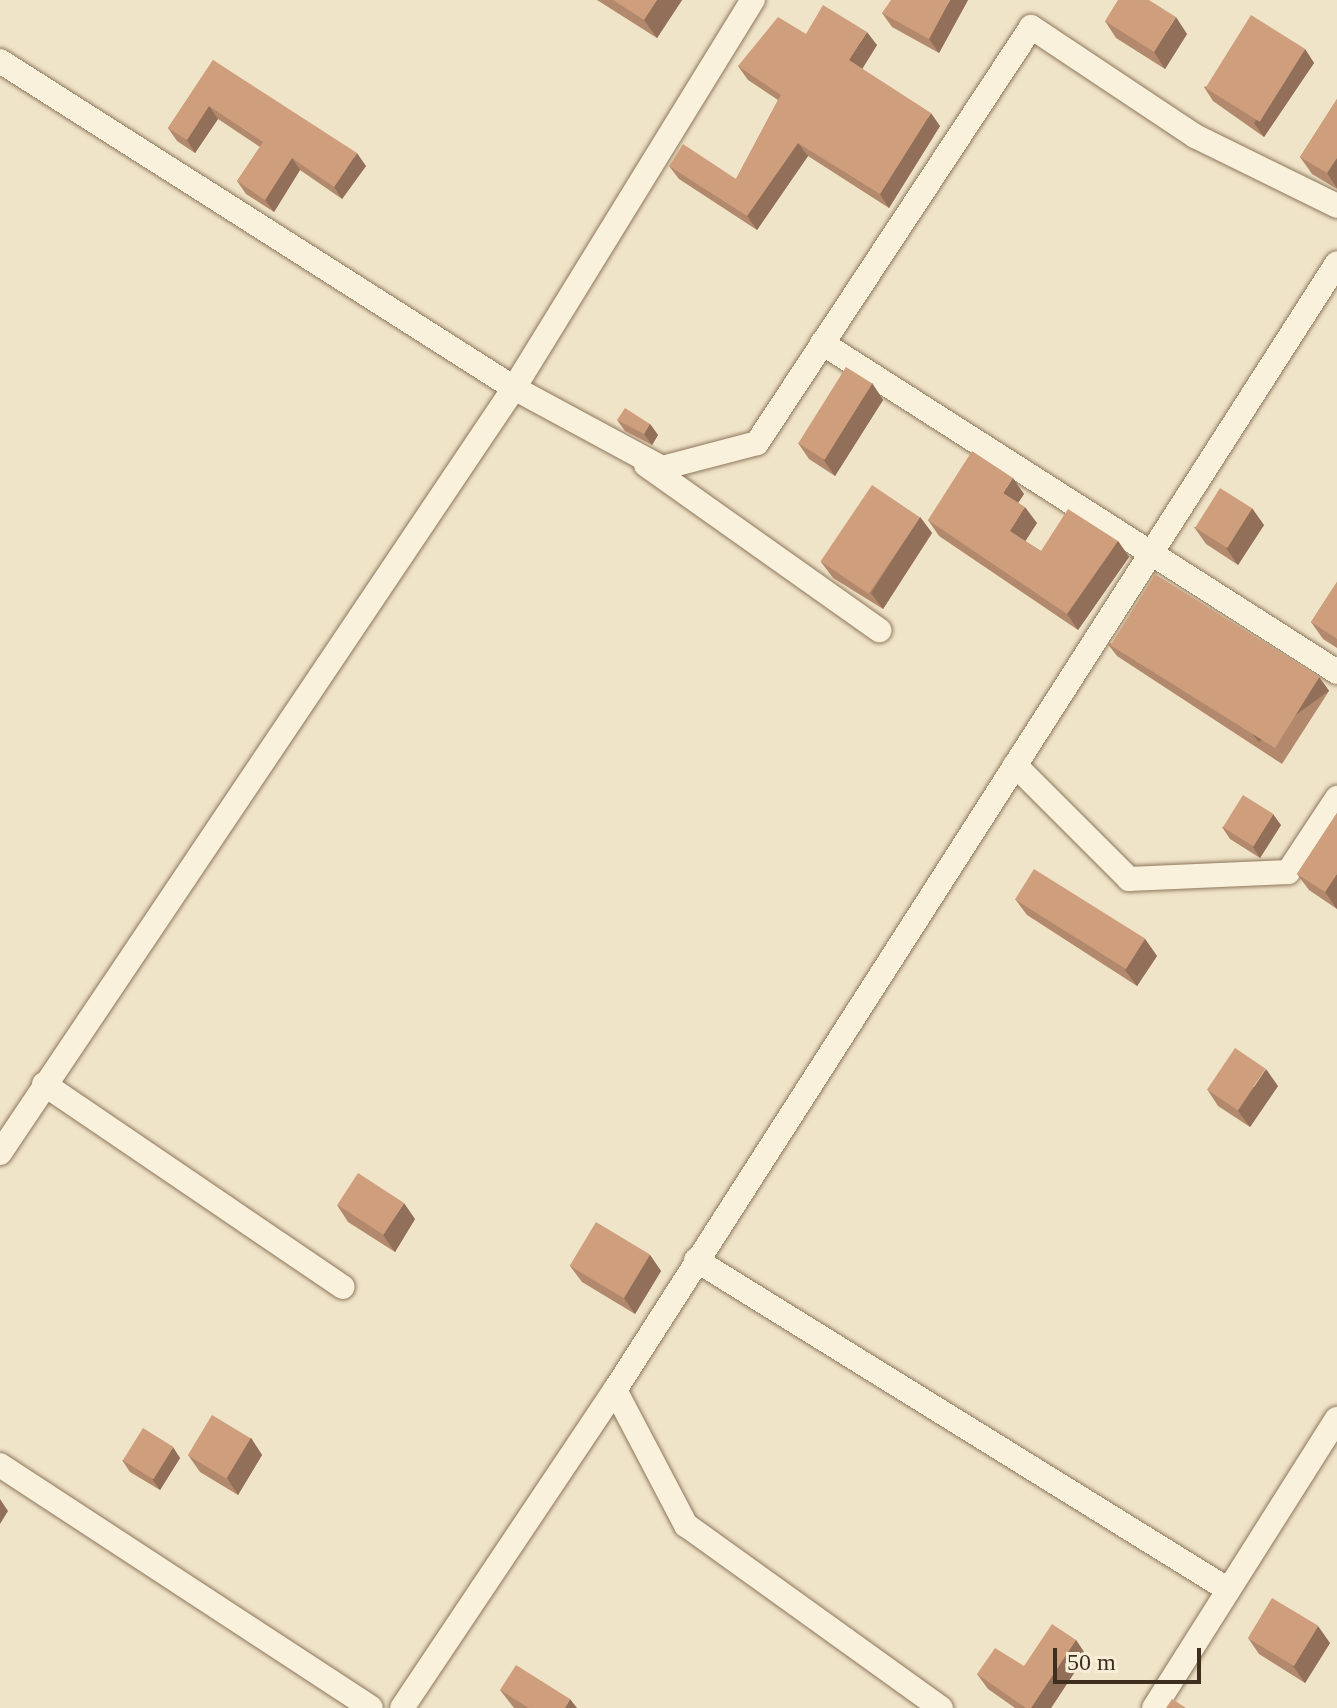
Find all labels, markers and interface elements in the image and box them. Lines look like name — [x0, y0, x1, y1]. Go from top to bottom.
scale bar — [1057, 1632, 1205, 1682]
text: 50 m — [1067, 1649, 1116, 1675]

